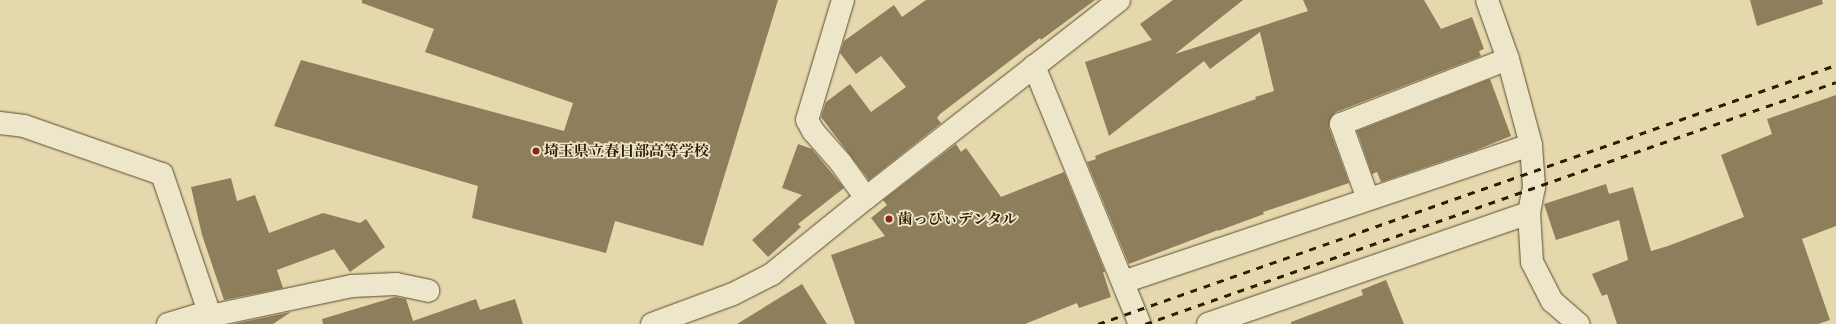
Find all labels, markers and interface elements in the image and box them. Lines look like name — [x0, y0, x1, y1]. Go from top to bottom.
place label: 埼玉県立春日部高等学校 — [544, 142, 709, 160]
marker: 埼玉県立春日部高等学校 — [531, 146, 541, 156]
place label: 歯っぴぃデンタル — [898, 210, 1018, 228]
marker: 歯っぴぃデンタル — [883, 213, 895, 225]

